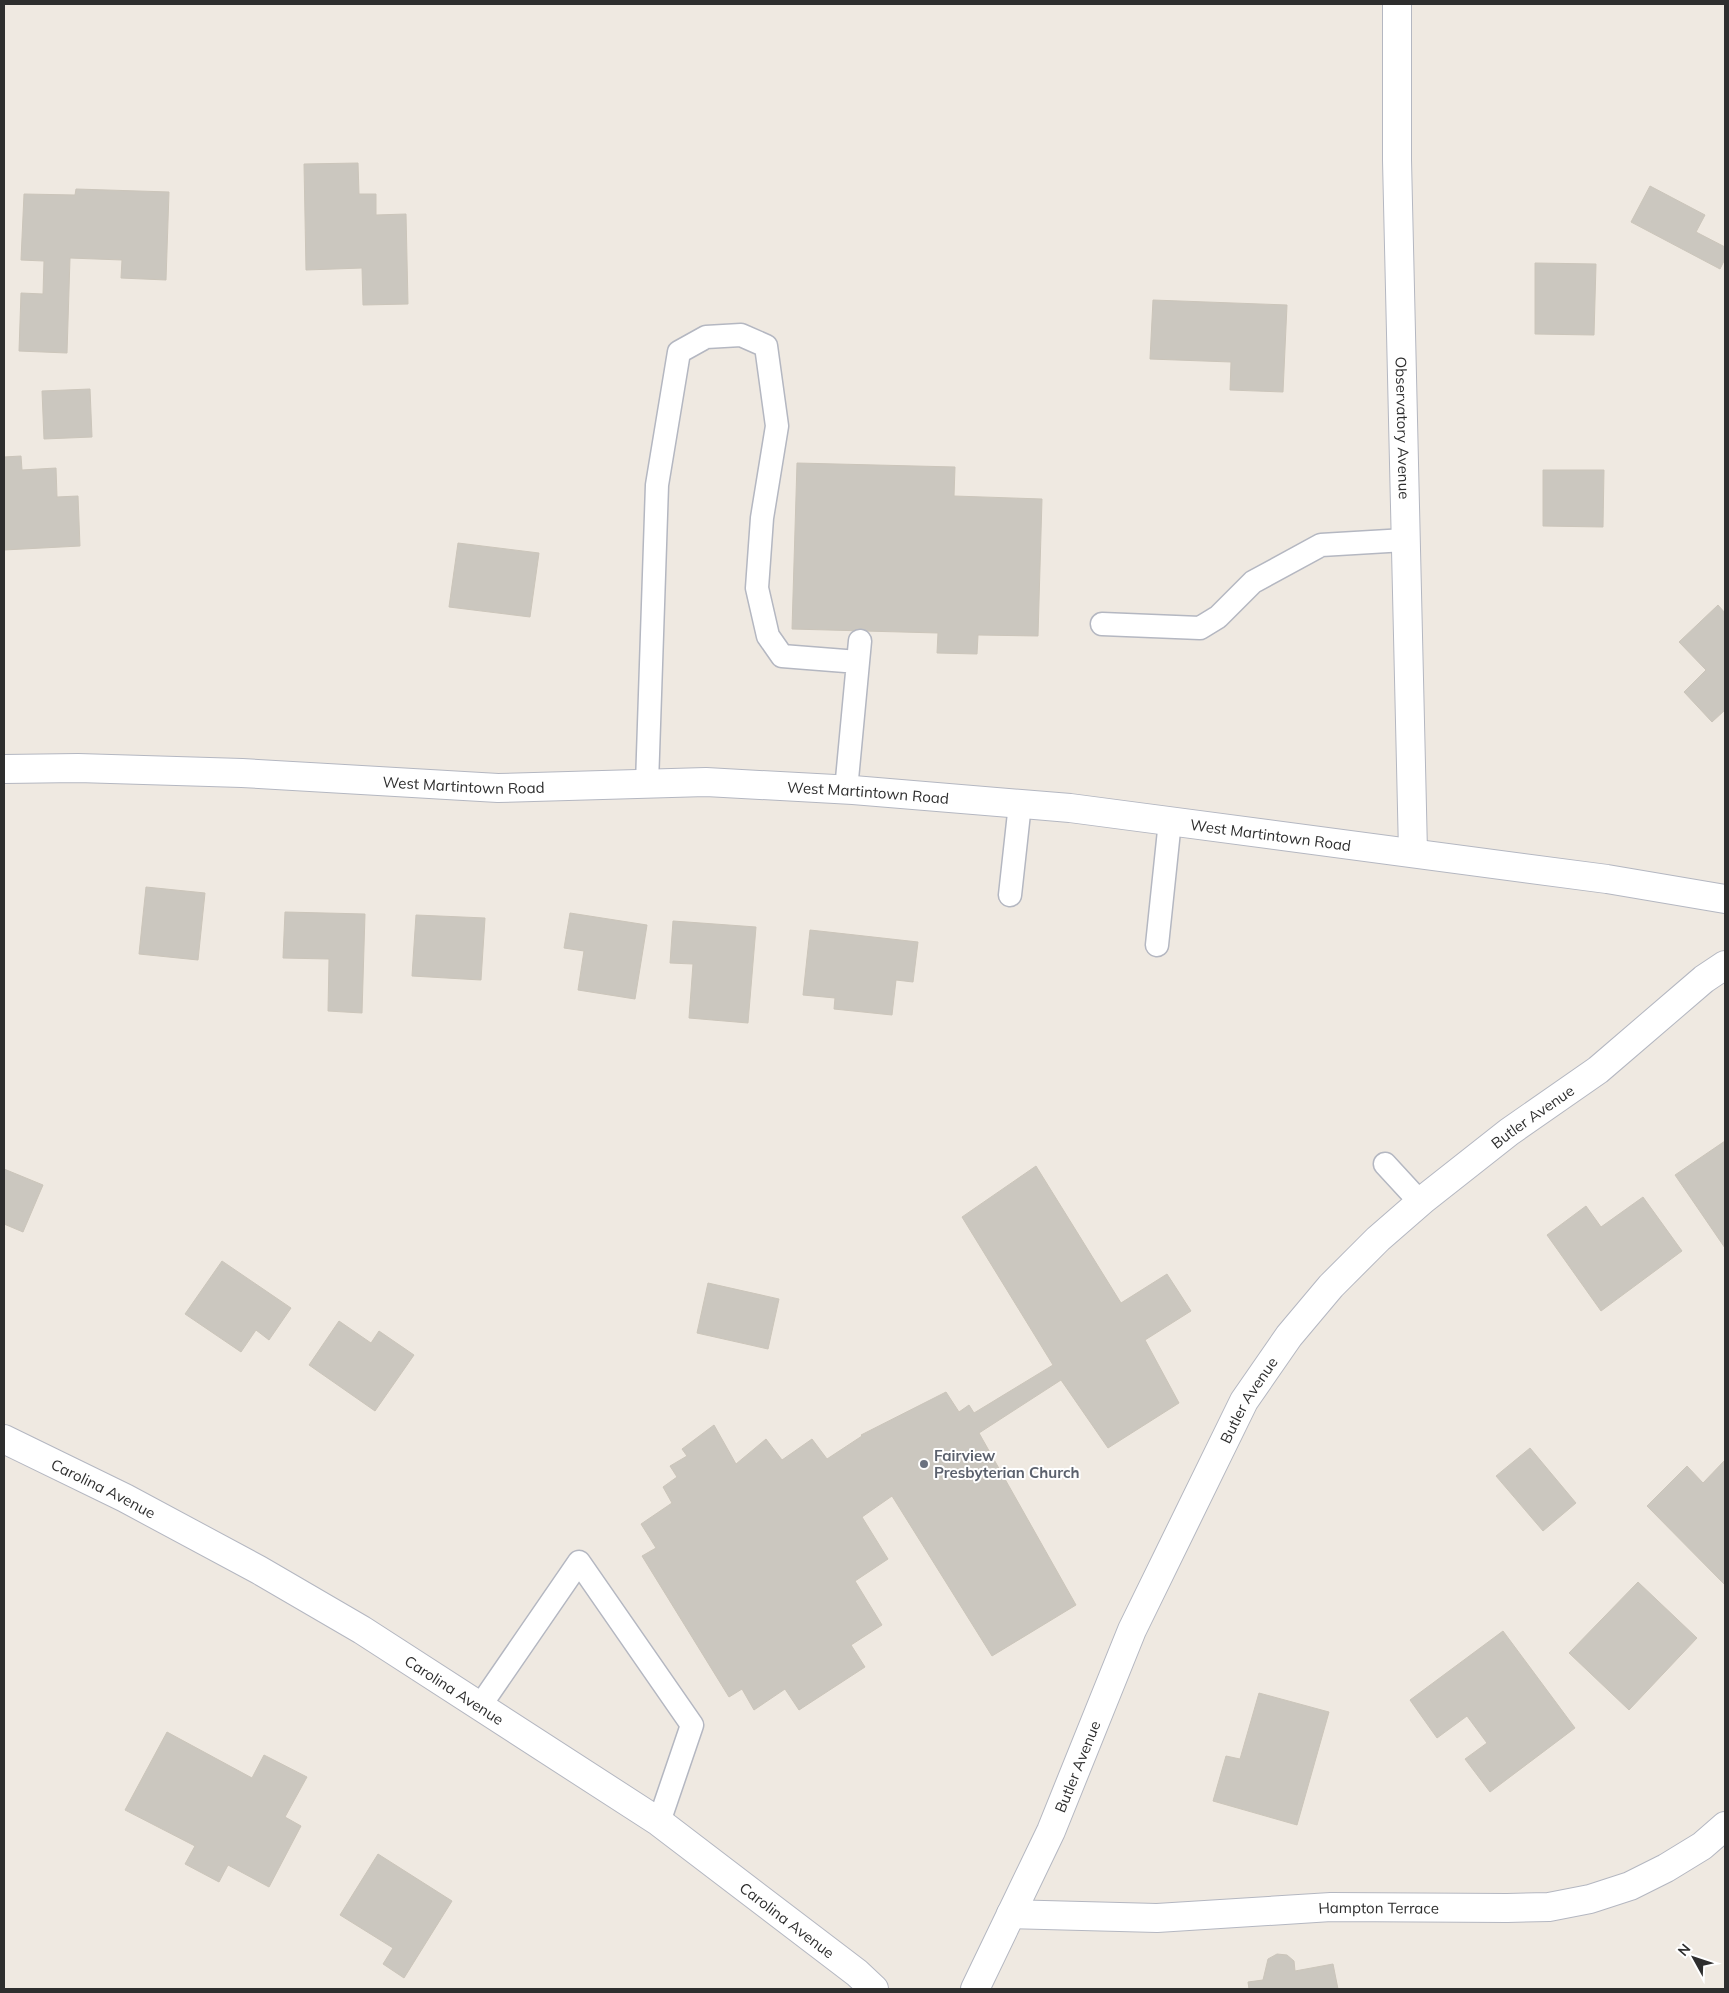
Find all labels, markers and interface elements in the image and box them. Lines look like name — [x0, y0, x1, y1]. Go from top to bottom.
street label: Observatory Avenue — [1392, 356, 1414, 500]
street label: West Martintown Road — [382, 772, 545, 798]
street label: West Martintown Road — [787, 777, 950, 807]
street label: West Martintown Road — [1189, 814, 1352, 855]
street label: Butler Avenue — [1487, 1080, 1577, 1152]
street label: Butler Avenue — [1215, 1353, 1281, 1446]
place label: Fairview Presbyterian Church — [934, 1446, 1080, 1482]
street label: Carolina Avenue — [48, 1454, 159, 1522]
marker: Fairview Presbyterian Church — [918, 1458, 930, 1470]
street label: Carolina Avenue — [401, 1651, 508, 1729]
street label: Butler Avenue — [1050, 1718, 1104, 1815]
street label: Carolina Avenue — [736, 1878, 838, 1962]
street label: Hampton Terrace — [1318, 1897, 1439, 1917]
north arrow — [1669, 1933, 1719, 1983]
text: N — [1674, 1940, 1694, 1959]

